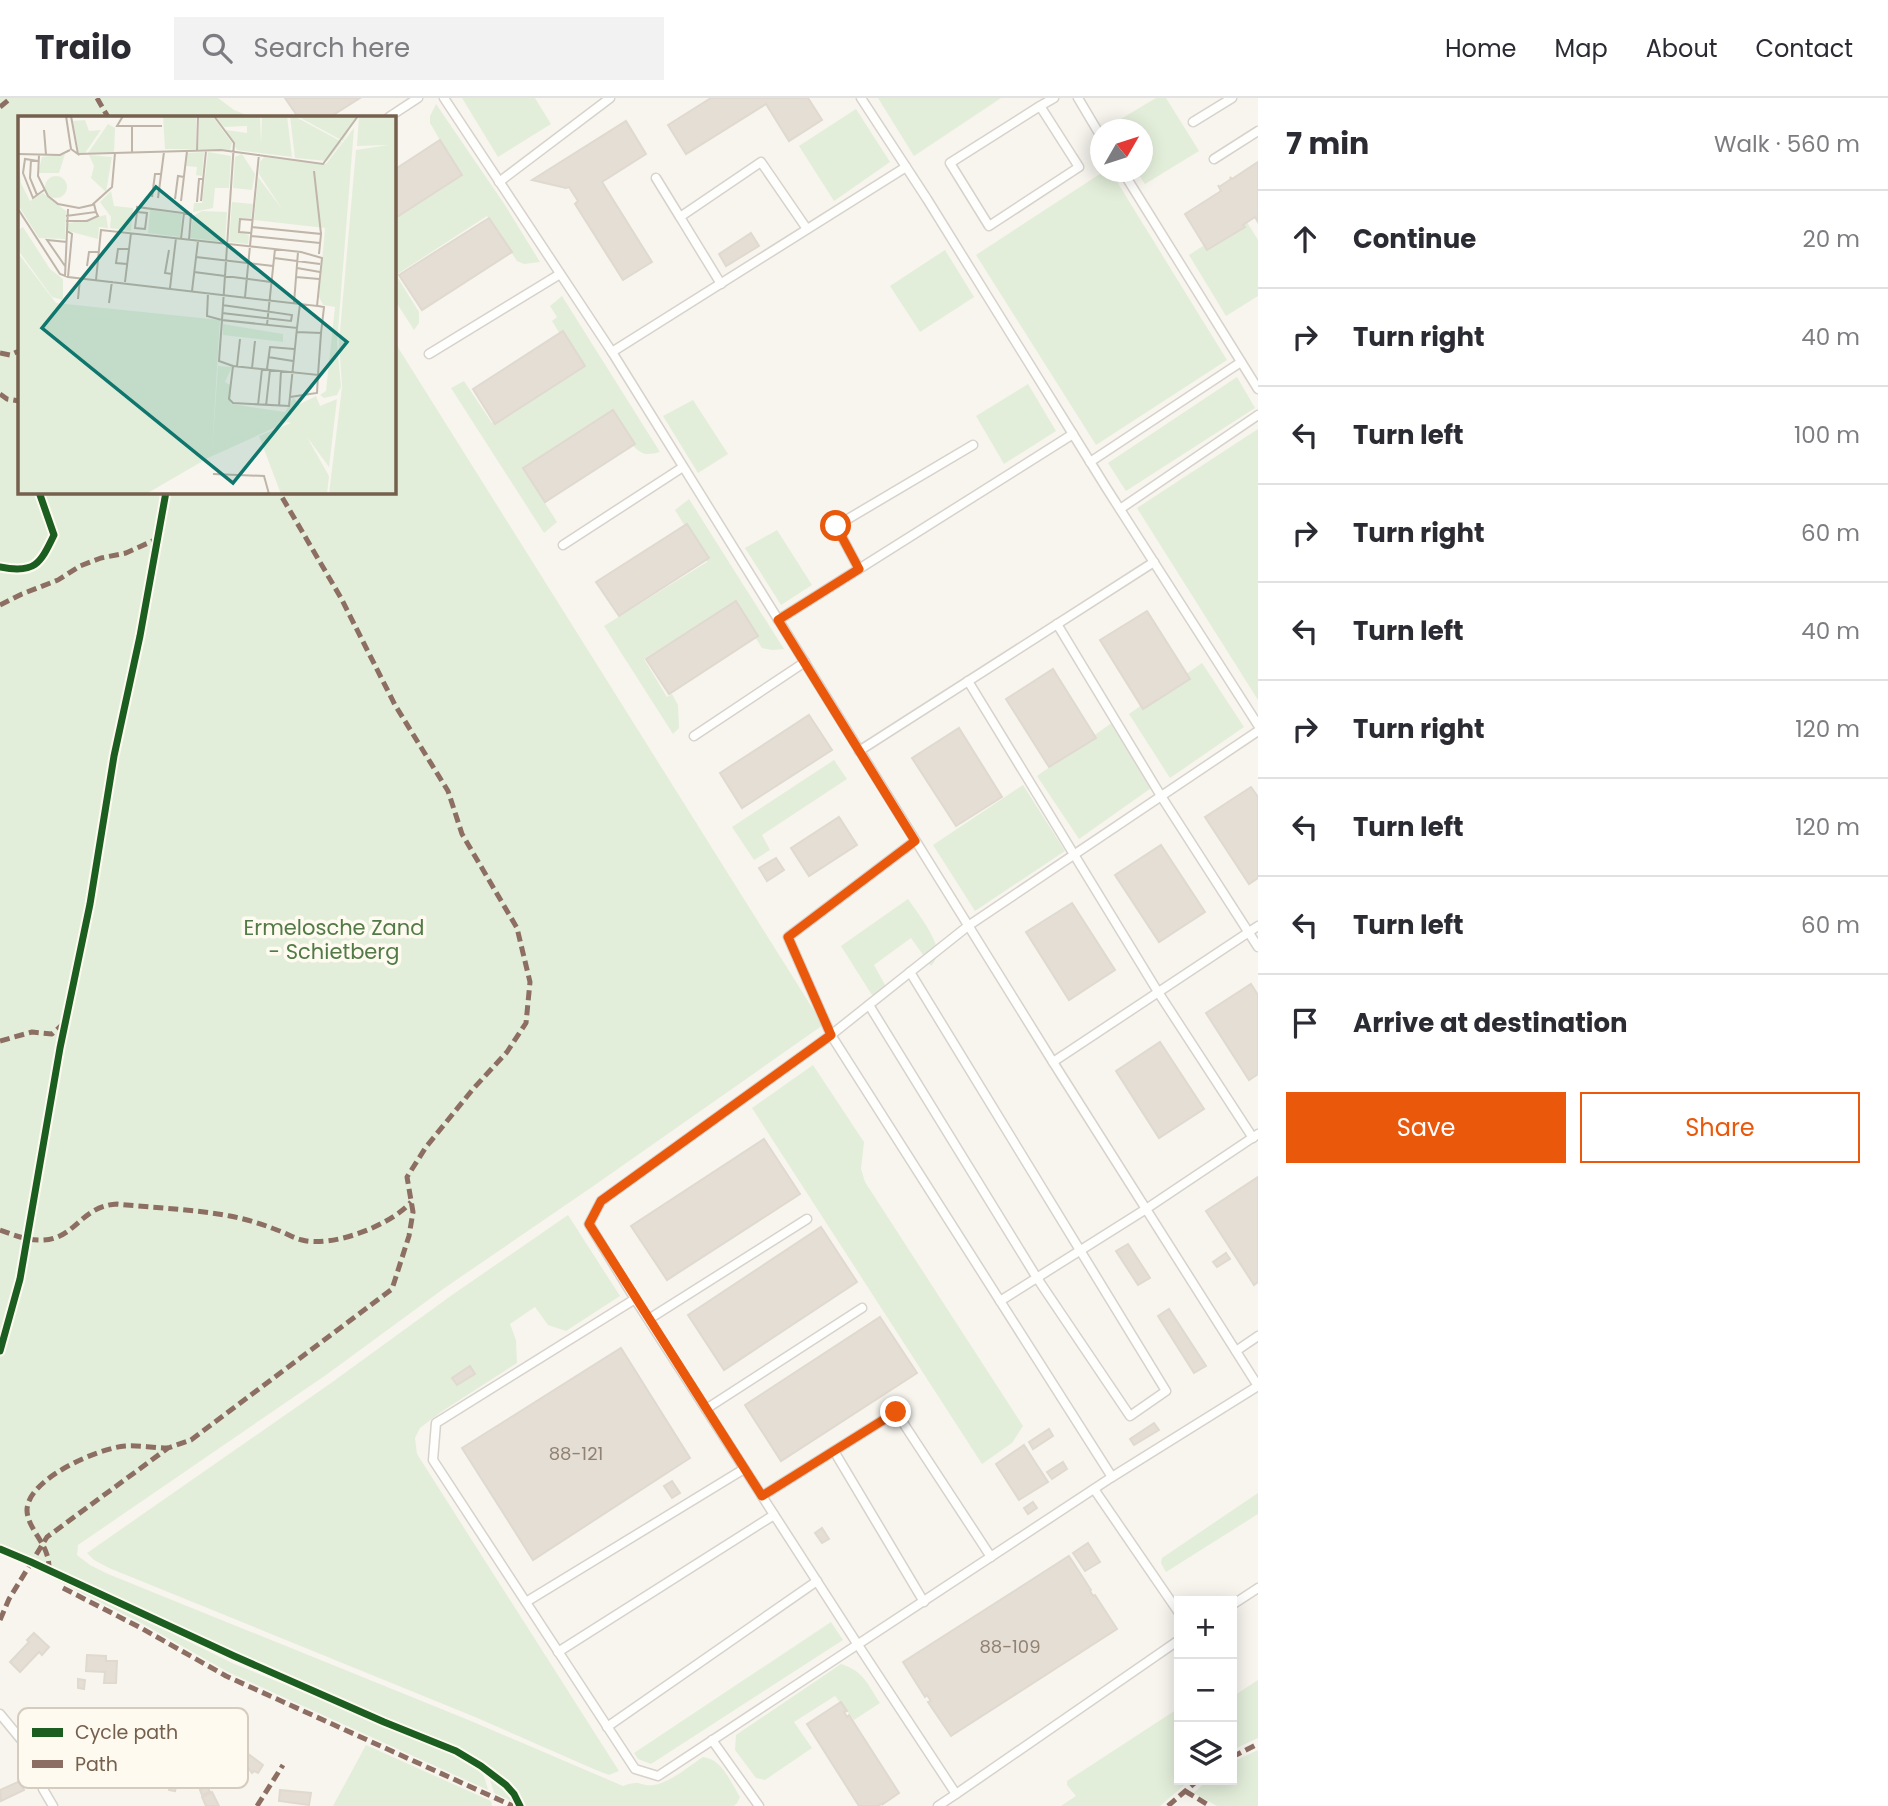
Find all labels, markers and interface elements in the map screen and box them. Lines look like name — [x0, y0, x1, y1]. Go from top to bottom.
search box — [174, 17, 664, 80]
text: Trailo — [35, 24, 132, 71]
icon: search — [198, 29, 236, 67]
text: Search here — [254, 30, 410, 66]
text: Home — [1445, 32, 1517, 65]
text: Map — [1555, 32, 1608, 65]
text: About — [1646, 32, 1717, 65]
text: Contact — [1755, 32, 1853, 65]
inset map — [18, 116, 396, 494]
north arrow — [1090, 119, 1153, 182]
text: 7 min — [1286, 122, 1369, 165]
text: Walk · 560 m — [1714, 128, 1860, 160]
icon: ahead — [1286, 220, 1324, 258]
text: Continue — [1353, 221, 1476, 257]
text: 20 m — [1802, 223, 1860, 255]
icon: right — [1286, 318, 1324, 356]
text: Turn right — [1353, 319, 1485, 355]
text: 40 m — [1801, 321, 1860, 353]
icon: left — [1286, 416, 1324, 454]
text: Turn left — [1353, 417, 1464, 453]
text: 100 m — [1794, 419, 1860, 451]
route start — [820, 510, 851, 541]
icon: right — [1286, 514, 1324, 552]
text: Turn right — [1353, 515, 1485, 551]
text: 60 m — [1801, 517, 1860, 549]
icon: left — [1286, 612, 1324, 650]
text: Turn left — [1353, 613, 1464, 649]
text: 40 m — [1801, 615, 1860, 647]
icon: right — [1286, 710, 1324, 748]
text: Turn right — [1353, 711, 1485, 747]
text: 120 m — [1795, 713, 1860, 745]
icon: left — [1286, 808, 1324, 846]
text: Turn left — [1353, 809, 1464, 845]
text: 120 m — [1795, 811, 1860, 843]
icon: left — [1286, 906, 1324, 944]
text: Turn left — [1353, 907, 1464, 943]
text: 60 m — [1801, 909, 1860, 941]
park label: Ermelosche Zand - Schietberg — [244, 913, 424, 966]
icon: arrive — [1286, 1004, 1324, 1042]
text: Arrive at destination — [1353, 1005, 1628, 1041]
button: Save — [1286, 1092, 1566, 1163]
button: Share — [1580, 1092, 1860, 1163]
route end — [880, 1396, 911, 1427]
house number: 88-121 — [549, 1441, 603, 1466]
map controls — [1174, 1596, 1237, 1785]
button: + — [1174, 1596, 1237, 1659]
house number: 88-109 — [979, 1634, 1041, 1659]
button: − — [1174, 1659, 1237, 1722]
legend — [18, 1708, 248, 1788]
text: Cycle path — [75, 1719, 178, 1746]
button: layers — [1174, 1722, 1237, 1785]
text: Path — [75, 1751, 118, 1778]

